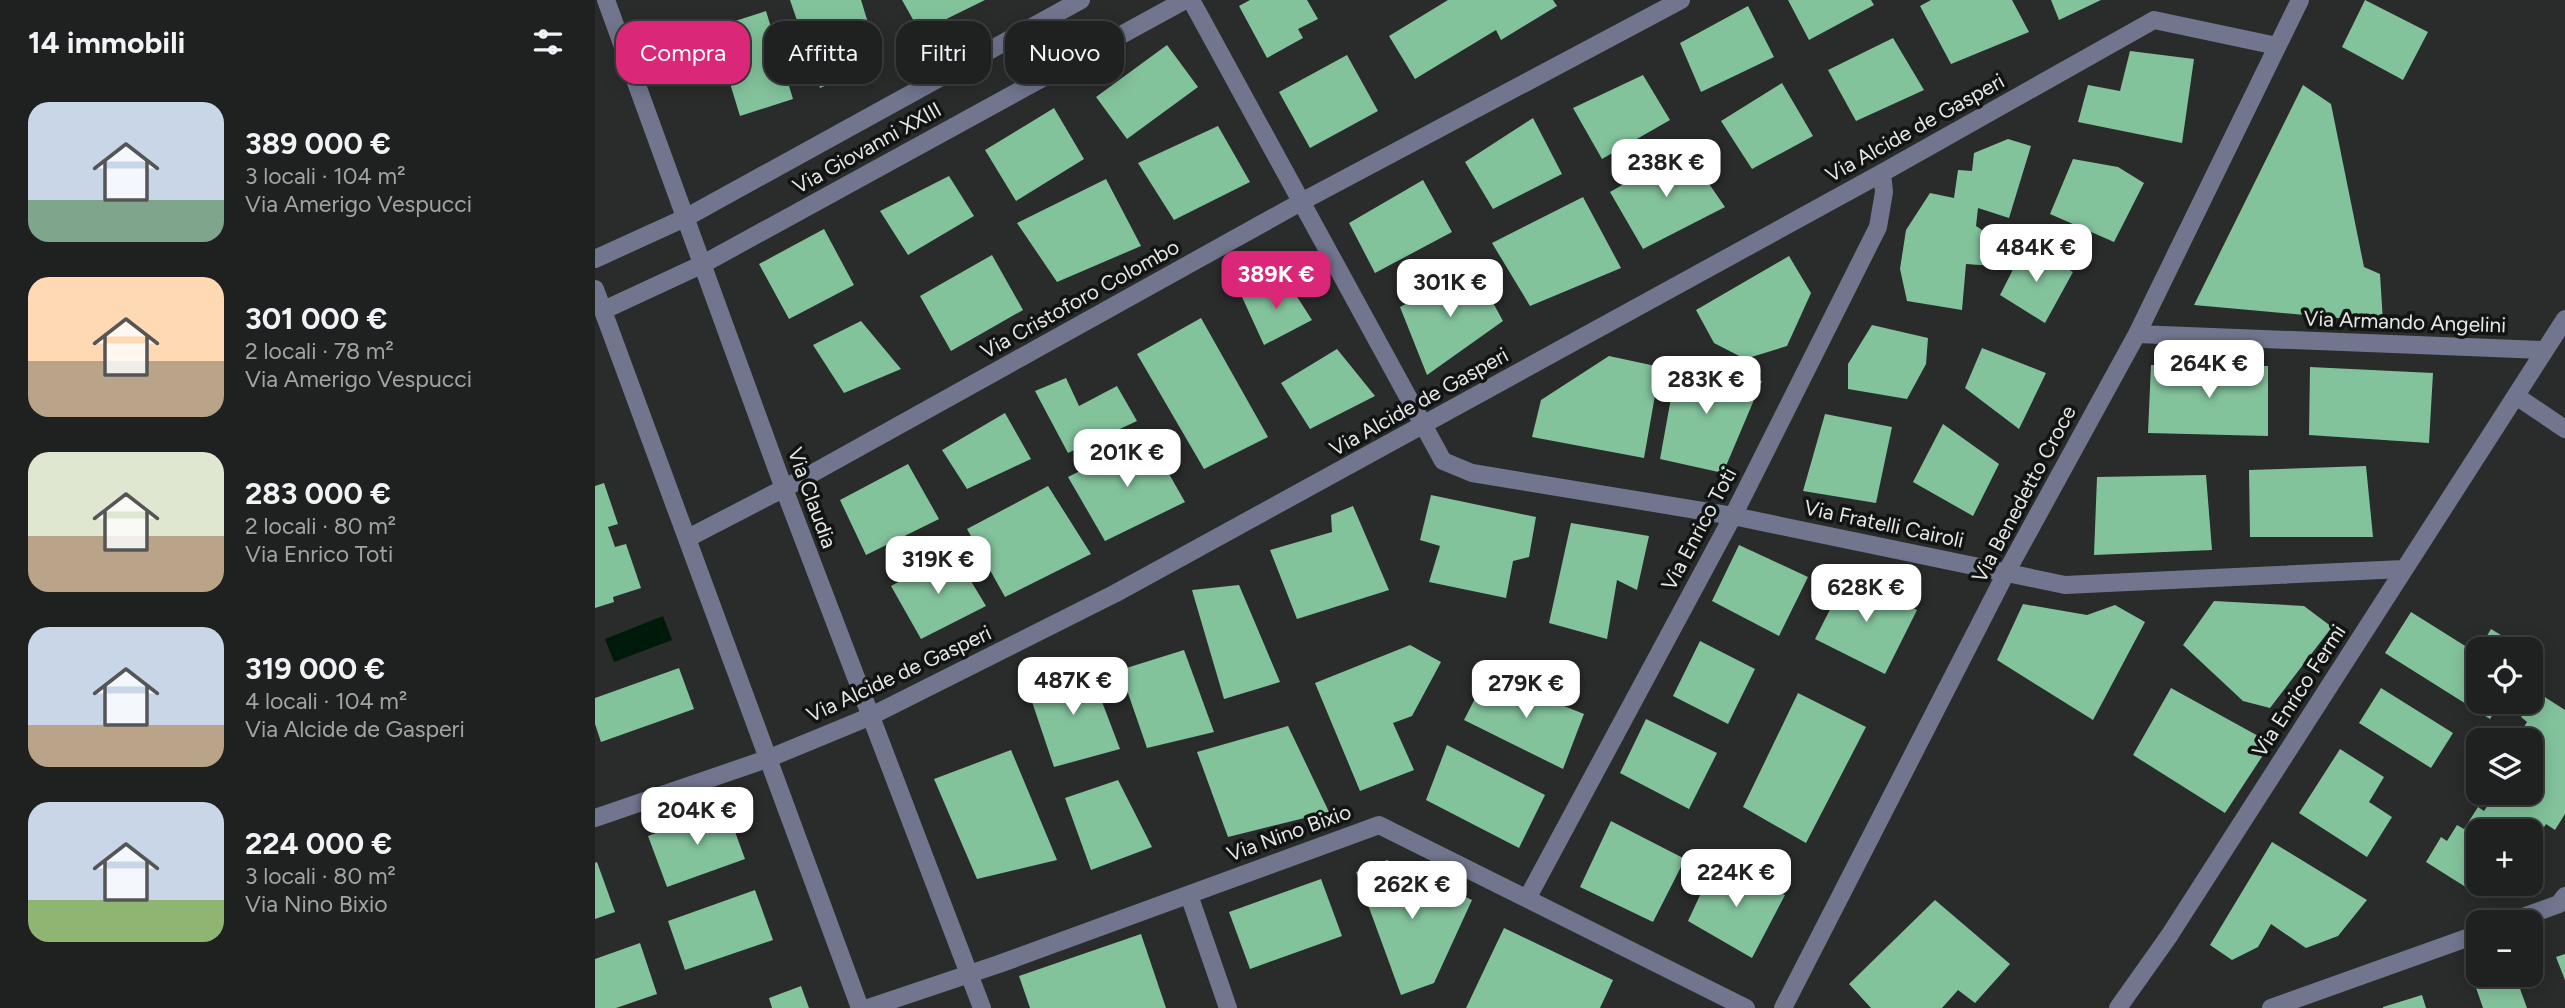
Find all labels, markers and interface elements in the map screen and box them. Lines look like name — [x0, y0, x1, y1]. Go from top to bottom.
chip: Compra — [616, 21, 750, 84]
chip: Affitta — [764, 21, 882, 84]
chip: Filtri — [896, 21, 991, 84]
chip: Nuovo — [1005, 21, 1124, 84]
icon: filters — [529, 23, 567, 61]
text: 14 immobili — [28, 24, 185, 61]
street label: Via Alcide de Gasperi — [1821, 68, 2009, 187]
street label: Via Giovanni XXIII — [788, 96, 945, 199]
text: 389 000 € — [245, 125, 391, 162]
icon: home — [84, 130, 168, 214]
pin: 238K € — [1609, 140, 1723, 199]
text: 238K € — [1628, 148, 1704, 176]
text: 3 locali · 104 m² — [245, 162, 405, 190]
text: Via Amerigo Vespucci — [245, 190, 472, 218]
pin: 484K € — [1979, 224, 2093, 284]
text: 484K € — [1996, 233, 2076, 261]
street label: Via Cristoforo Colombo — [976, 234, 1183, 364]
pin: 389K € — [1219, 252, 1333, 311]
text: 389K € — [1238, 260, 1314, 288]
pin: 301K € — [1393, 260, 1507, 319]
text: 301K € — [1413, 268, 1487, 296]
text: 301 000 € — [245, 300, 387, 337]
icon: home — [84, 305, 168, 389]
street label: Via Armando Angelini — [2303, 305, 2507, 338]
text: 2 locali · 78 m² — [245, 337, 394, 365]
pin: 264K € — [2152, 340, 2266, 400]
street label: Via Alcide de Gasperi — [1325, 342, 1513, 461]
text: 264K € — [2170, 349, 2248, 377]
pin: 283K € — [1649, 356, 1763, 416]
text: Via Amerigo Vespucci — [245, 365, 472, 393]
text: 283K € — [1668, 365, 1744, 393]
street label: Via Benedetto Croce — [1966, 401, 2081, 587]
pin: 201K € — [1070, 430, 1184, 489]
text: 201K € — [1090, 438, 1164, 466]
street label: Via Claudia — [783, 444, 842, 552]
street label: Via Enrico Toti — [1656, 463, 1741, 594]
text: 283 000 € — [245, 475, 391, 512]
icon: home — [84, 480, 168, 564]
street label: Via Fratelli Cairoli — [1802, 494, 1966, 553]
text: 2 locali · 80 m² — [245, 512, 396, 540]
pin: 319K € — [881, 536, 995, 596]
text: Via Enrico Toti — [245, 540, 393, 568]
text: 319K € — [902, 545, 974, 573]
pin: 628K € — [1809, 564, 1923, 624]
text: 628K € — [1827, 573, 1905, 601]
street label: Via Alcide de Gasperi — [803, 620, 995, 727]
street label: Via Enrico Fermi — [2246, 620, 2351, 762]
map controls — [2466, 637, 2543, 987]
button: locate — [2466, 637, 2543, 714]
text: 319 000 € — [245, 650, 385, 687]
icon: home — [84, 655, 168, 739]
pin: 487K € — [1016, 658, 1130, 717]
pin: 279K € — [1469, 660, 1583, 720]
text: 487K € — [1034, 666, 1112, 694]
text: 279K € — [1488, 669, 1564, 697]
text: 4 locali · 104 m² — [245, 687, 407, 715]
text: Via Alcide de Gasperi — [245, 715, 465, 743]
button: layers — [2466, 728, 2543, 805]
pin: 204K € — [640, 788, 754, 847]
text: 204K € — [657, 796, 737, 824]
street label: Via Nino Bixio — [1223, 799, 1354, 867]
button: + — [2466, 819, 2543, 896]
text: 224 000 € — [245, 825, 392, 862]
icon: home — [84, 830, 168, 914]
pin: 224K € — [1679, 850, 1793, 909]
text: 224K € — [1697, 858, 1775, 886]
text: 3 locali · 80 m² — [245, 862, 396, 890]
pin: 262K € — [1355, 862, 1469, 921]
text: 262K € — [1374, 870, 1450, 898]
text: Via Nino Bixio — [245, 890, 388, 918]
button: − — [2466, 910, 2543, 987]

